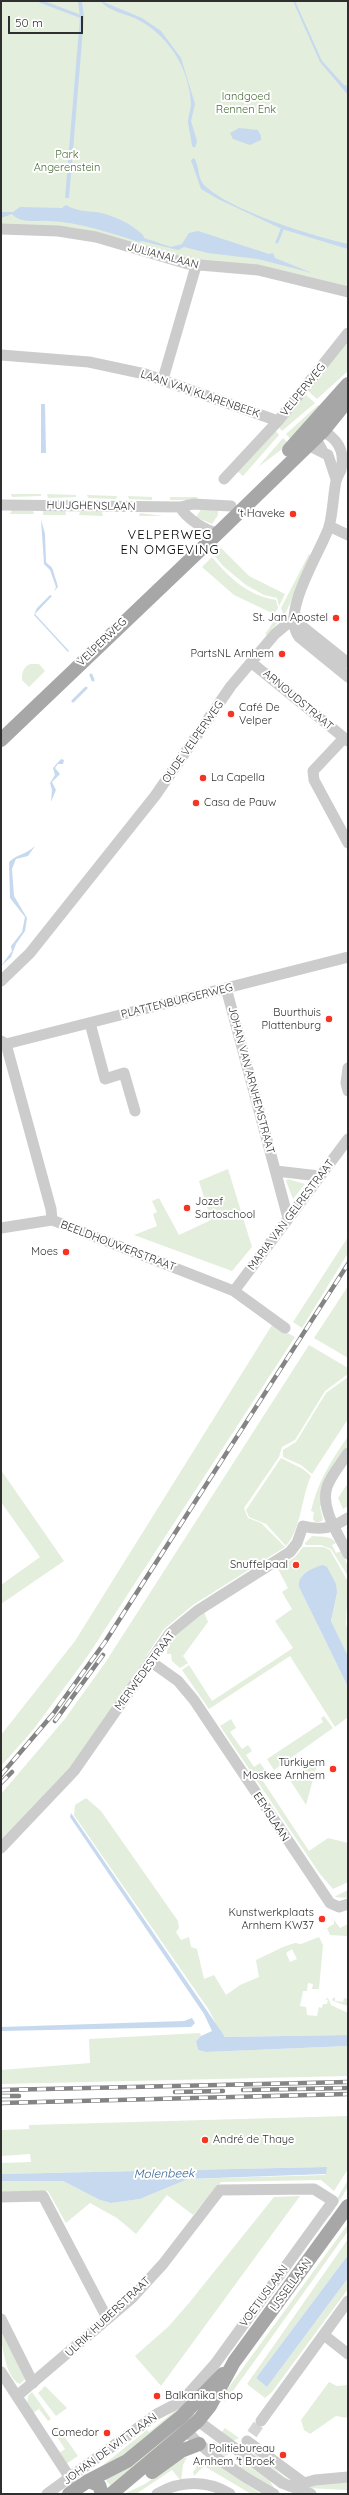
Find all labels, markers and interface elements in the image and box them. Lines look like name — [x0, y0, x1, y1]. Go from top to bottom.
scale bar — [10, 8, 85, 34]
text: 50 m — [15, 15, 43, 30]
park label: landgoed Rennen Enk — [216, 90, 276, 116]
park label: Park Angerenstein — [34, 148, 100, 174]
street label: JULIANALAAN — [126, 240, 200, 272]
street label: VELPERWEG — [278, 361, 328, 419]
street label: LAAN VAN KLARENBEEK — [139, 367, 261, 421]
street label: HUIJGHENSLAAN — [46, 499, 136, 513]
place label: 't Haveke — [238, 507, 285, 521]
marker: 't Haveke — [288, 509, 298, 519]
district label: VELPERWEG EN OMGEVING — [121, 527, 219, 558]
place label: St. Jan Apostel — [253, 611, 328, 625]
marker: St. Jan Apostel — [331, 613, 341, 623]
street label: VELPERWEG — [74, 615, 130, 669]
place label: PartsNL Arnhem — [190, 647, 274, 661]
marker: PartsNL Arnhem — [277, 649, 287, 659]
street label: ARNOUDSTRAAT — [260, 667, 336, 733]
street label: OUDE VELPERWEG — [160, 698, 226, 786]
place label: Café De Velper — [239, 701, 280, 727]
marker: Café De Velper — [226, 709, 236, 719]
place label: La Capella — [211, 771, 265, 785]
marker: La Capella — [198, 773, 208, 783]
place label: Casa de Pauw — [204, 796, 276, 810]
marker: Casa de Pauw — [191, 798, 201, 808]
street label: PLATTENBURGERWEG — [120, 981, 234, 1021]
street label: JOHAN VAN ARNHEMSTRAAT — [225, 1005, 277, 1155]
place label: Buurthuis Plattenburg — [261, 1006, 321, 1032]
marker: Buurthuis Plattenburg — [324, 1014, 334, 1024]
street label: MARIA VAN GELRESTRAAT — [245, 1157, 337, 1273]
place label: Jozef Sartoschool — [195, 1195, 255, 1221]
marker: Jozef Sartoschool — [182, 1203, 192, 1213]
street label: BEELDHOUWERSTRAAT — [59, 1218, 177, 1274]
place label: Moes — [31, 1245, 58, 1259]
marker: Moes — [61, 1247, 71, 1257]
place label: Snuffelpaal — [230, 1558, 288, 1572]
marker: Snuffelpaal — [291, 1560, 301, 1570]
street label: MERWEDESTRAAT — [112, 1629, 178, 1713]
place label: Türkiyem Moskee Arnhem — [243, 1756, 325, 1782]
marker: Türkiyem Moskee Arnhem — [328, 1764, 338, 1774]
street label: EEMSLAAN — [250, 1790, 292, 1844]
place label: Kunstwerkplaats Arnhem KW37 — [228, 1906, 314, 1932]
marker: Kunstwerkplaats Arnhem KW37 — [317, 1914, 327, 1924]
place label: André de Thaye — [213, 2133, 294, 2147]
marker: André de Thaye — [200, 2135, 210, 2145]
water label: Molenbeek — [133, 2166, 195, 2182]
street label: IJSSELLAAN — [268, 2256, 314, 2314]
street label: VOETIUSLAAN — [237, 2262, 291, 2330]
street label: ULRIK HUBERSTRAAT — [63, 2274, 153, 2360]
place label: Balkanika shop — [165, 2389, 243, 2403]
marker: Balkanika shop — [152, 2391, 162, 2401]
street label: JOHAN DE WITTLAAN — [60, 2410, 160, 2488]
place label: Comedor — [51, 2426, 99, 2440]
marker: Comedor — [102, 2428, 112, 2438]
place label: Politiebureau Arnhem 't Broek — [193, 2442, 275, 2468]
marker: Politiebureau Arnhem 't Broek — [278, 2450, 288, 2460]

